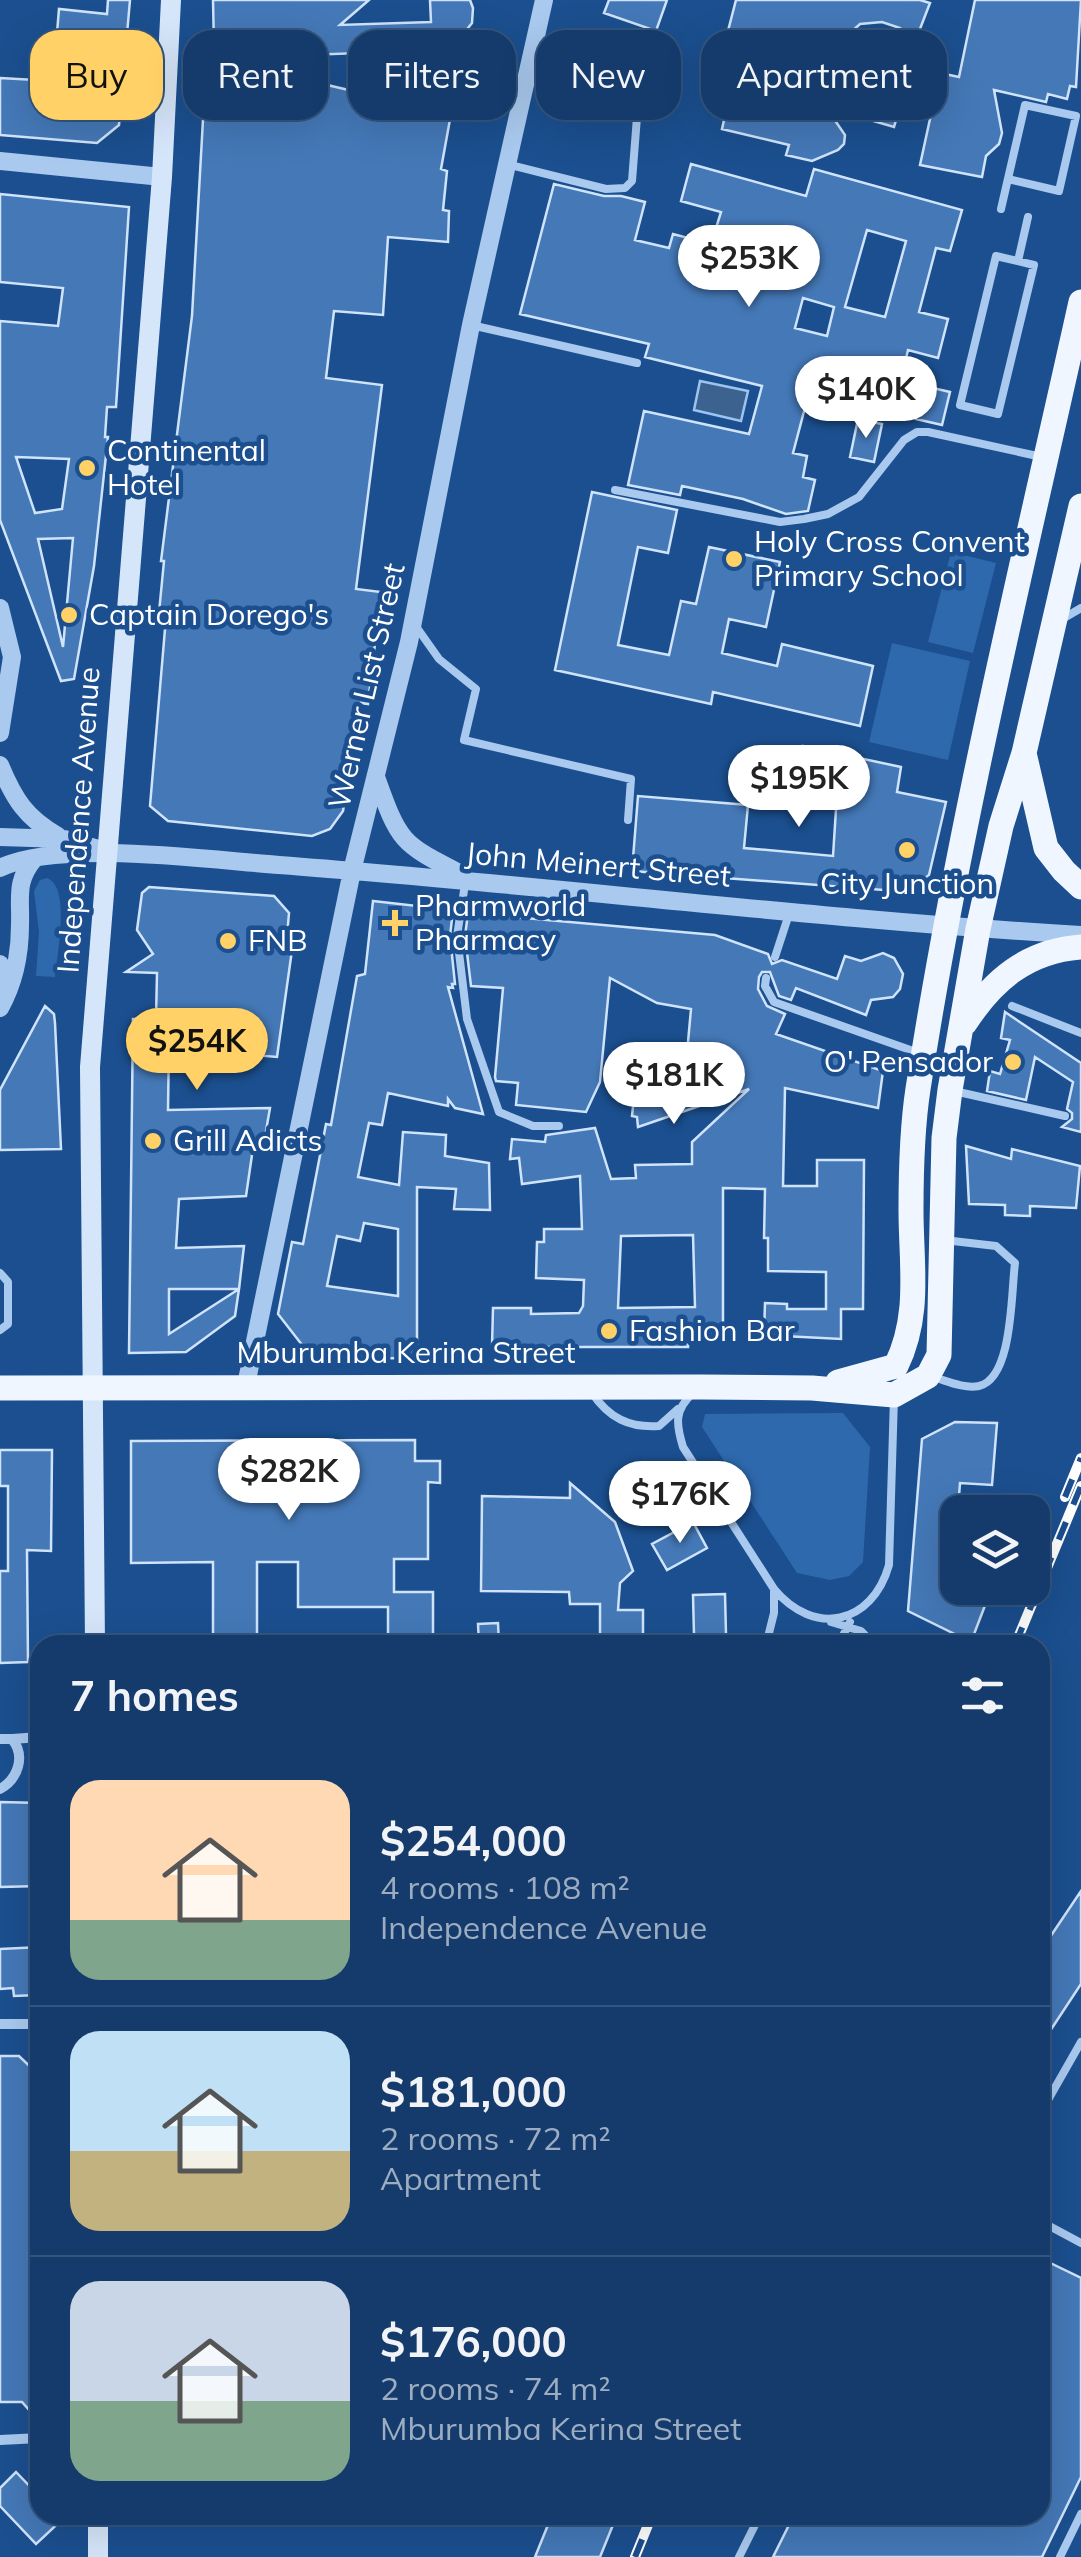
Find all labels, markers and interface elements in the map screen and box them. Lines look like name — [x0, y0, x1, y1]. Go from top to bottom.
chip: Buy — [30, 30, 163, 120]
chip: Rent — [183, 30, 328, 120]
chip: Filters — [348, 30, 516, 120]
chip: New — [536, 30, 681, 120]
chip: Apartment — [701, 30, 947, 120]
pin: $253K — [679, 225, 819, 310]
text: $253K — [700, 237, 798, 277]
pin: $140K — [796, 356, 936, 441]
text: $140K — [817, 368, 915, 408]
place label: Continental Hotel — [107, 431, 266, 503]
marker: Continental Hotel — [76, 457, 98, 479]
place label: Holy Cross Convent Primary School — [754, 522, 1025, 594]
marker: Holy Cross Convent Primary School — [723, 548, 745, 570]
street label: Werner List Street — [319, 559, 413, 812]
place label: Captain Dorego's — [89, 595, 329, 633]
marker: Captain Dorego's — [58, 604, 80, 626]
street label: Independence Avenue — [48, 666, 108, 974]
pin: $195K — [729, 745, 869, 830]
text: $195K — [750, 757, 848, 797]
street label: John Meinert Street — [464, 833, 732, 895]
marker: City Junction — [896, 839, 918, 861]
place label: City Junction — [820, 864, 994, 902]
place label: Pharmworld Pharmacy — [415, 886, 586, 958]
marker: Pharmworld Pharmacy — [384, 912, 406, 934]
place label: FNB — [248, 921, 308, 959]
marker: FNB — [217, 930, 239, 952]
pin: $254K — [127, 1008, 267, 1093]
text: $254K — [148, 1020, 246, 1060]
pin: $181K — [604, 1042, 744, 1127]
place label: O' Pensador — [824, 1042, 993, 1080]
marker: O' Pensador — [1002, 1051, 1024, 1073]
text: $181K — [625, 1054, 723, 1094]
place label: Grill Adicts — [173, 1121, 322, 1159]
marker: Grill Adicts — [142, 1130, 164, 1152]
place label: Fashion Bar — [629, 1311, 795, 1349]
marker: Fashion Bar — [598, 1320, 620, 1342]
street label: Mburumba Kerina Street — [237, 1333, 575, 1371]
pin: $282K — [219, 1438, 359, 1523]
text: $282K — [240, 1450, 338, 1490]
pin: $176K — [610, 1461, 750, 1546]
text: $176K — [631, 1473, 729, 1513]
map controls — [940, 1495, 1050, 1605]
button: layers — [940, 1495, 1050, 1605]
icon: filters — [955, 1668, 1010, 1723]
text: 7 homes — [70, 1669, 239, 1722]
text: $254,000 — [380, 1814, 567, 1867]
icon: home — [150, 1820, 270, 1940]
text: 4 rooms · 108 m² — [380, 1867, 630, 1907]
text: Independence Avenue — [380, 1907, 707, 1947]
text: $181,000 — [380, 2065, 567, 2118]
icon: home — [150, 2071, 270, 2191]
text: 2 rooms · 72 m² — [380, 2118, 611, 2158]
text: Apartment — [380, 2158, 541, 2198]
text: $176,000 — [380, 2315, 567, 2368]
icon: home — [150, 2321, 270, 2441]
text: 2 rooms · 74 m² — [380, 2368, 611, 2408]
text: Mburumba Kerina Street — [380, 2408, 741, 2448]

